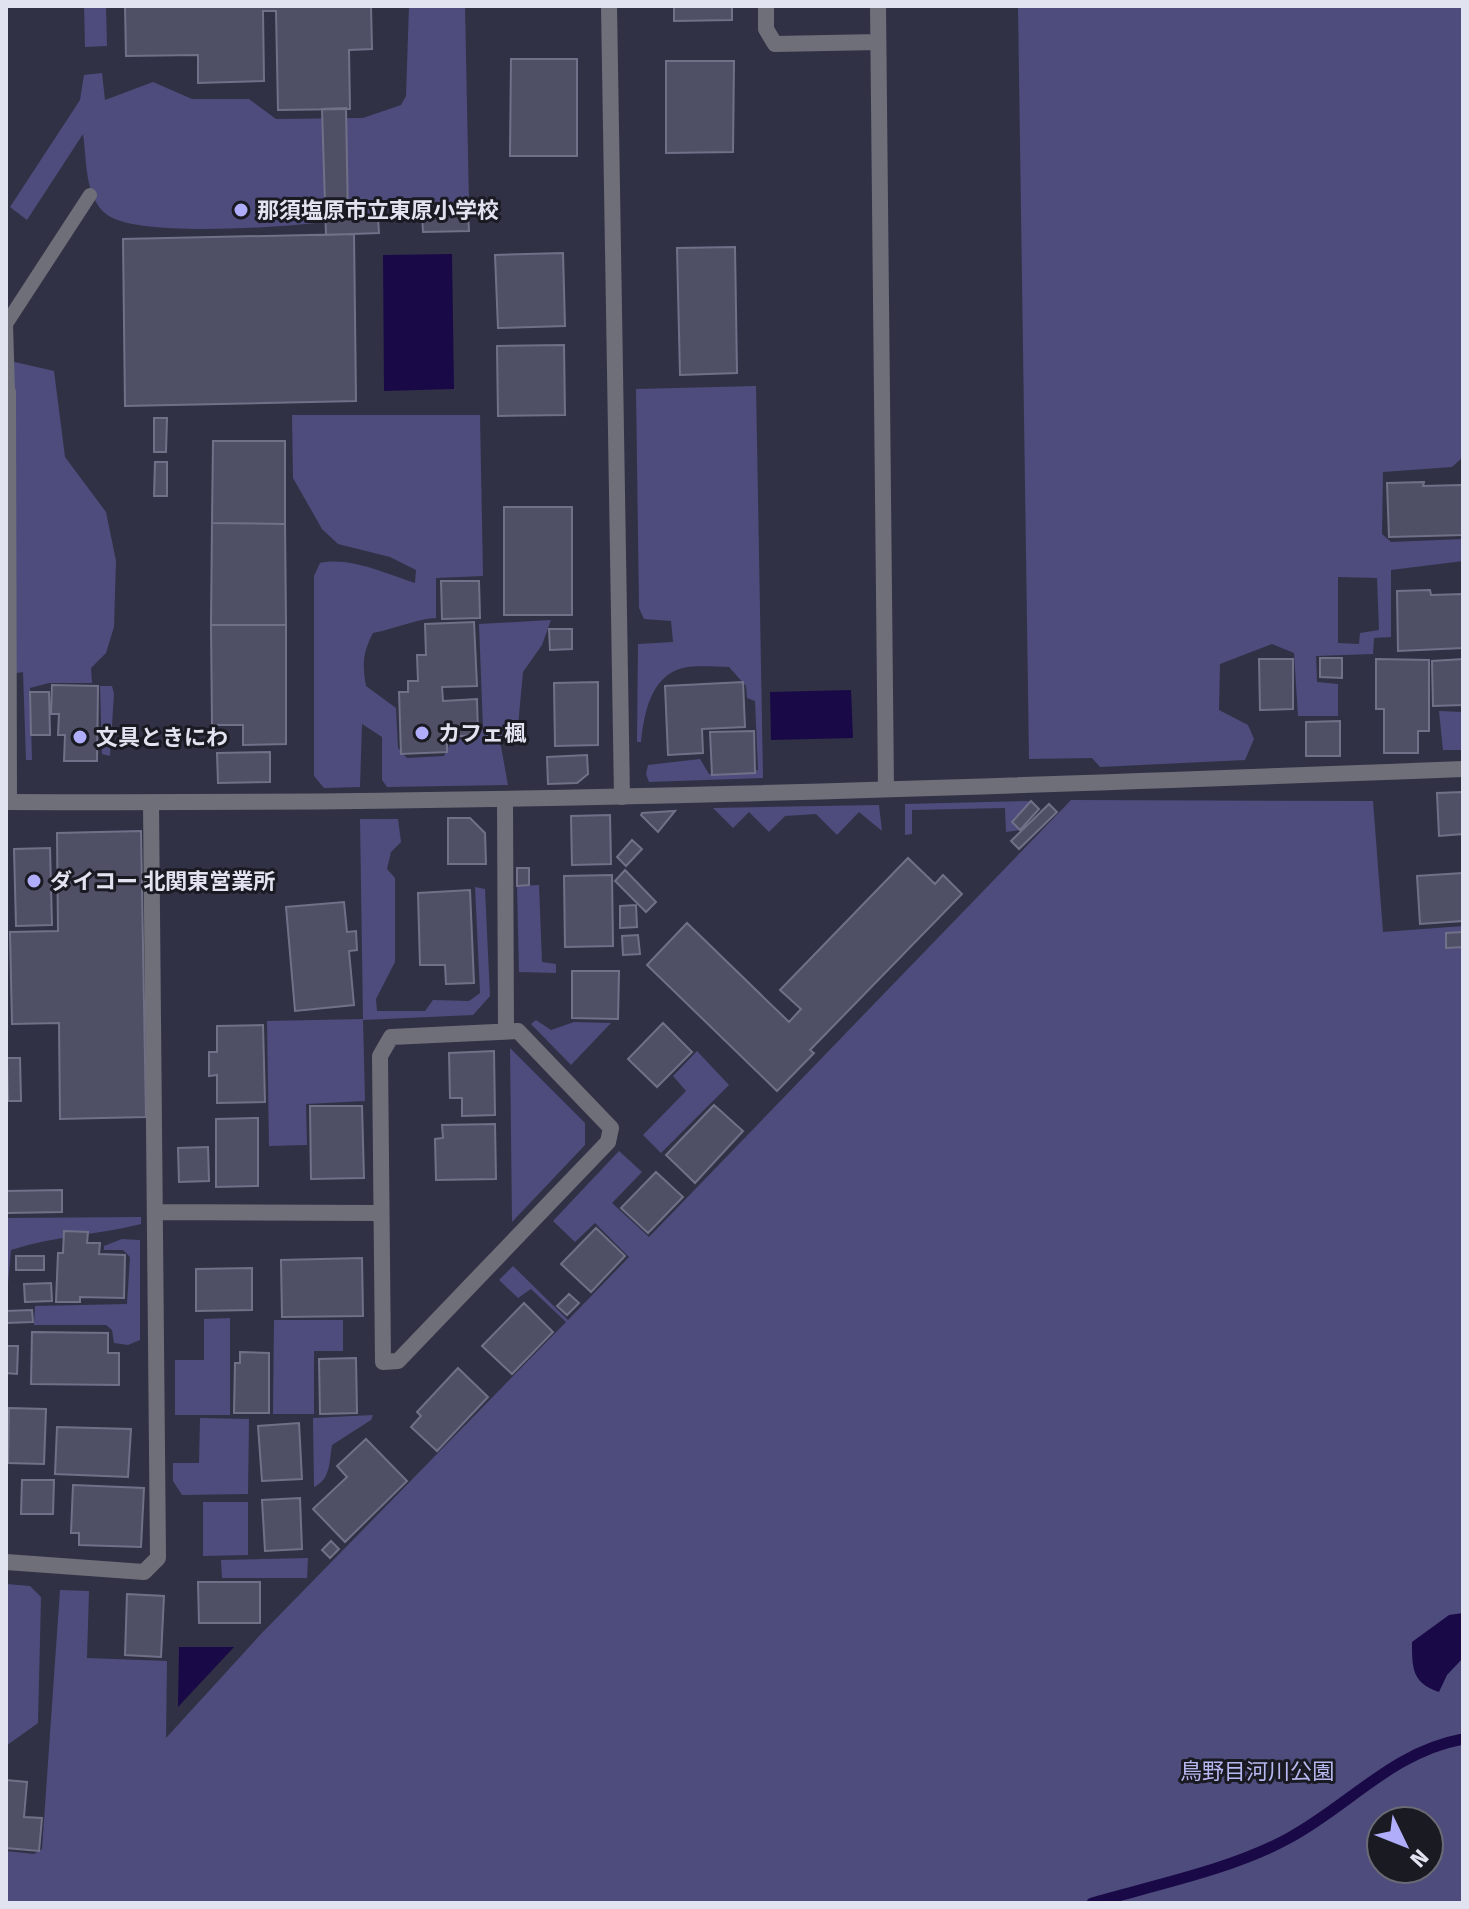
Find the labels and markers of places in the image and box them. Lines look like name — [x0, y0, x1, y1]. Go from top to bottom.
place label: 那須塩原市立東原小学校 — [257, 197, 499, 224]
marker: 那須塩原市立東原小学校 — [232, 201, 250, 219]
place label: カフェ楓 — [438, 720, 527, 747]
place label: 文具ときにわ — [96, 724, 228, 751]
marker: カフェ楓 — [413, 724, 431, 742]
marker: 文具ときにわ — [71, 728, 89, 746]
place label: ダイコー 北関東営業所 — [50, 868, 275, 895]
marker: ダイコー 北関東営業所 — [25, 872, 43, 890]

